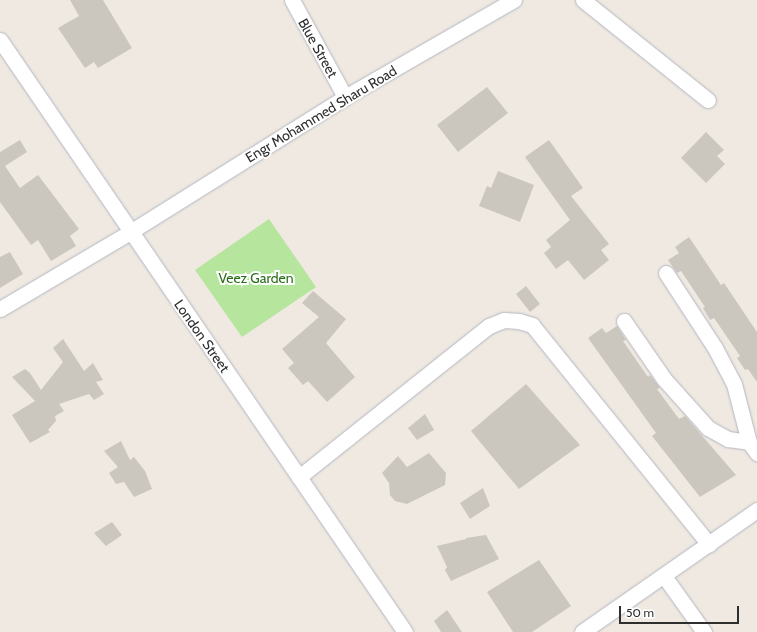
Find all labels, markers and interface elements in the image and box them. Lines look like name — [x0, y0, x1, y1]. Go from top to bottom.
street label: Blue Street — [295, 15, 341, 81]
street label: Engr Mohammed Sharu Road — [242, 62, 400, 166]
park label: Veez Garden — [219, 270, 293, 286]
street label: London Street — [171, 296, 233, 376]
scale bar — [621, 598, 741, 624]
text: 50 m — [626, 605, 654, 620]

